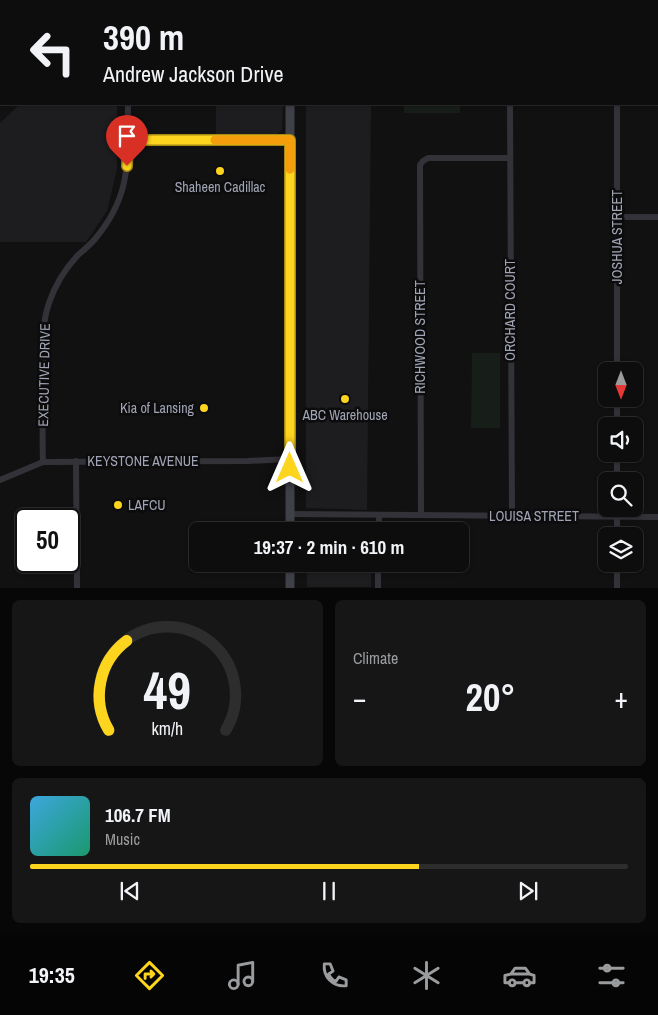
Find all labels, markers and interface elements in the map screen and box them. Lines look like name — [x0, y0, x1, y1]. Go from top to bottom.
text: 390 m — [103, 14, 184, 61]
icon: left — [20, 20, 85, 85]
text: Andrew Jackson Drive — [103, 59, 283, 89]
pin — [106, 115, 148, 166]
icon: arrive — [113, 122, 141, 150]
marker: Shaheen Cadillac — [214, 165, 226, 177]
place label: Shaheen Cadillac — [175, 178, 266, 196]
street label: JOSHUA STREET — [608, 190, 626, 284]
street label: ORCHARD COURT — [501, 259, 519, 361]
street label: RICHWOOD STREET — [411, 280, 429, 394]
street label: EXECUTIVE DRIVE — [34, 323, 54, 427]
north arrow — [598, 362, 642, 408]
map controls — [598, 362, 643, 572]
marker: ABC Warehouse — [339, 393, 351, 405]
place label: Kia of Lansing — [120, 399, 195, 417]
marker: Kia of Lansing — [198, 402, 210, 414]
place label: ABC Warehouse — [301, 406, 388, 424]
button: sound — [598, 417, 643, 462]
position arrow — [263, 441, 315, 493]
street label: KEYSTONE AVENUE — [87, 452, 199, 470]
button: search — [598, 472, 643, 517]
place label: LAFCU — [128, 496, 166, 514]
marker: LAFCU — [112, 499, 124, 511]
street label: LOUISA STREET — [489, 507, 579, 525]
speed limit sign: 50 — [15, 508, 80, 573]
button: layers — [598, 527, 643, 572]
text: 19:37 · 2 min · 610 m — [254, 534, 404, 560]
text: Climate — [353, 647, 398, 669]
text: 49 — [144, 655, 191, 725]
text: 20° — [466, 672, 515, 723]
text: − — [353, 679, 366, 717]
text: + — [615, 679, 628, 717]
text: km/h — [152, 717, 183, 741]
text: 106.7 FM — [105, 802, 171, 828]
text: Music — [105, 828, 140, 850]
icon: previous — [116, 877, 144, 905]
icon: pause — [315, 877, 343, 905]
icon: next — [514, 877, 542, 905]
icon: directions — [132, 958, 167, 993]
icon: music — [225, 958, 260, 993]
icon: phone — [317, 958, 352, 993]
icon: climate — [409, 958, 444, 993]
icon: car — [502, 958, 537, 993]
icon: filters — [594, 958, 629, 993]
text: 19:35 — [29, 960, 75, 990]

